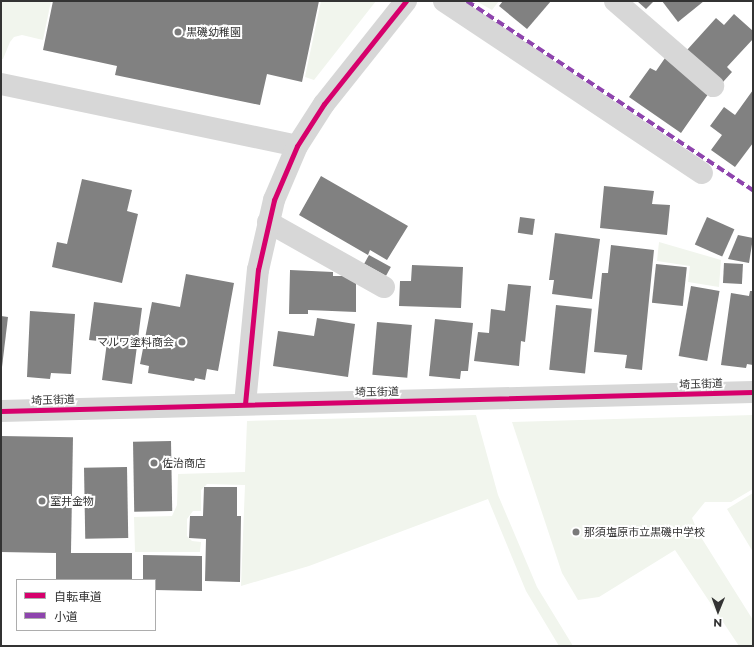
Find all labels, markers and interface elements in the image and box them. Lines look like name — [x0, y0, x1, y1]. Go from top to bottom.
place label: 黒磯幼稚園 — [186, 25, 241, 39]
marker: 黒磯幼稚園 — [173, 27, 183, 37]
place label: マルワ塗料商会 — [97, 335, 174, 349]
marker: マルワ塗料商会 — [177, 337, 187, 347]
street label: 埼玉街道 — [679, 377, 723, 391]
street label: 埼玉街道 — [355, 385, 399, 399]
street label: 埼玉街道 — [31, 393, 75, 407]
place label: 佐治商店 — [162, 456, 206, 470]
marker: 佐治商店 — [149, 458, 159, 468]
place label: 室井金物 — [50, 494, 94, 508]
marker: 室井金物 — [37, 496, 47, 506]
place label: 那須塩原市立黒磯中学校 — [584, 525, 705, 539]
marker: 那須塩原市立黒磯中学校 — [571, 527, 581, 537]
legend — [16, 579, 156, 631]
text: 自転車道 — [54, 589, 102, 604]
north arrow — [698, 591, 738, 631]
text: 小道 — [54, 609, 78, 624]
text: N — [713, 616, 722, 630]

